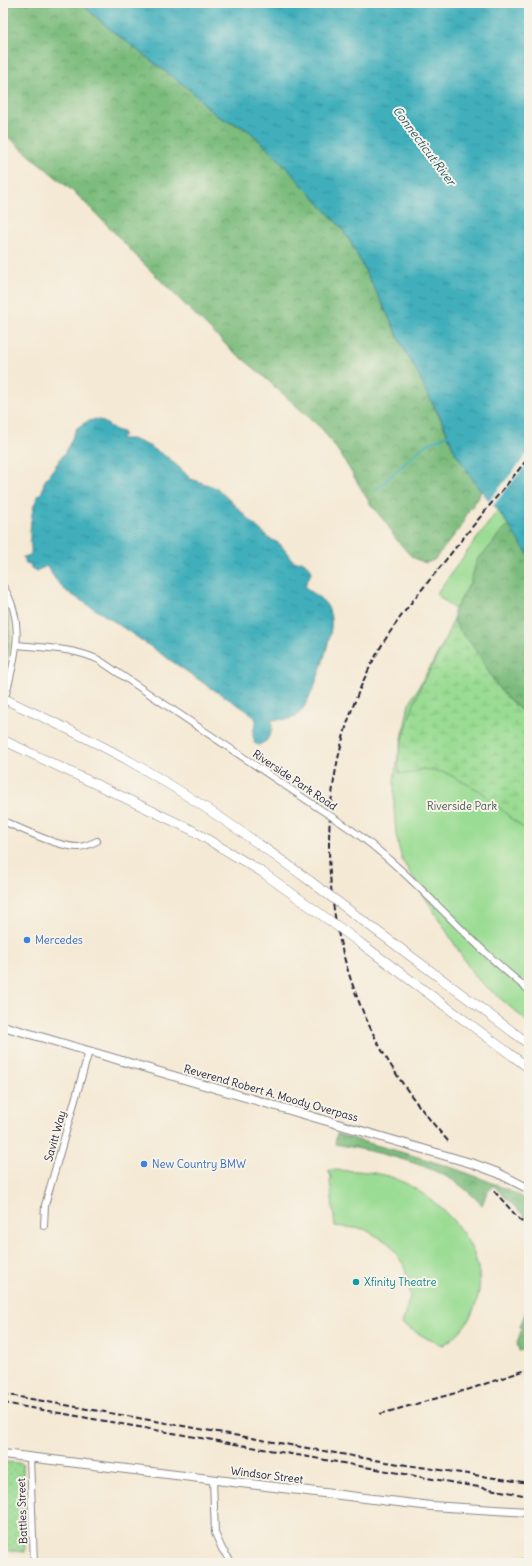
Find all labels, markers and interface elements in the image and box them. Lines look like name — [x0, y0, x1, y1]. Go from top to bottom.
water label: Connecticut River — [390, 103, 460, 190]
street label: Riverside Park Road — [250, 747, 340, 814]
park label: Riverside Park — [427, 799, 498, 813]
place label: Mercedes — [35, 933, 83, 947]
marker: Mercedes — [22, 935, 32, 945]
street label: Reverend Robert A. Moody Overpass — [182, 1061, 360, 1125]
street label: Savitt Way — [41, 1109, 69, 1163]
place label: New Country BMW — [152, 1157, 246, 1171]
marker: New Country BMW — [139, 1159, 149, 1169]
place label: Xfinity Theatre — [364, 1275, 436, 1289]
marker: Xfinity Theatre — [351, 1277, 361, 1287]
street label: Windsor Street — [230, 1464, 304, 1486]
street label: Battles Street — [14, 1477, 30, 1544]

